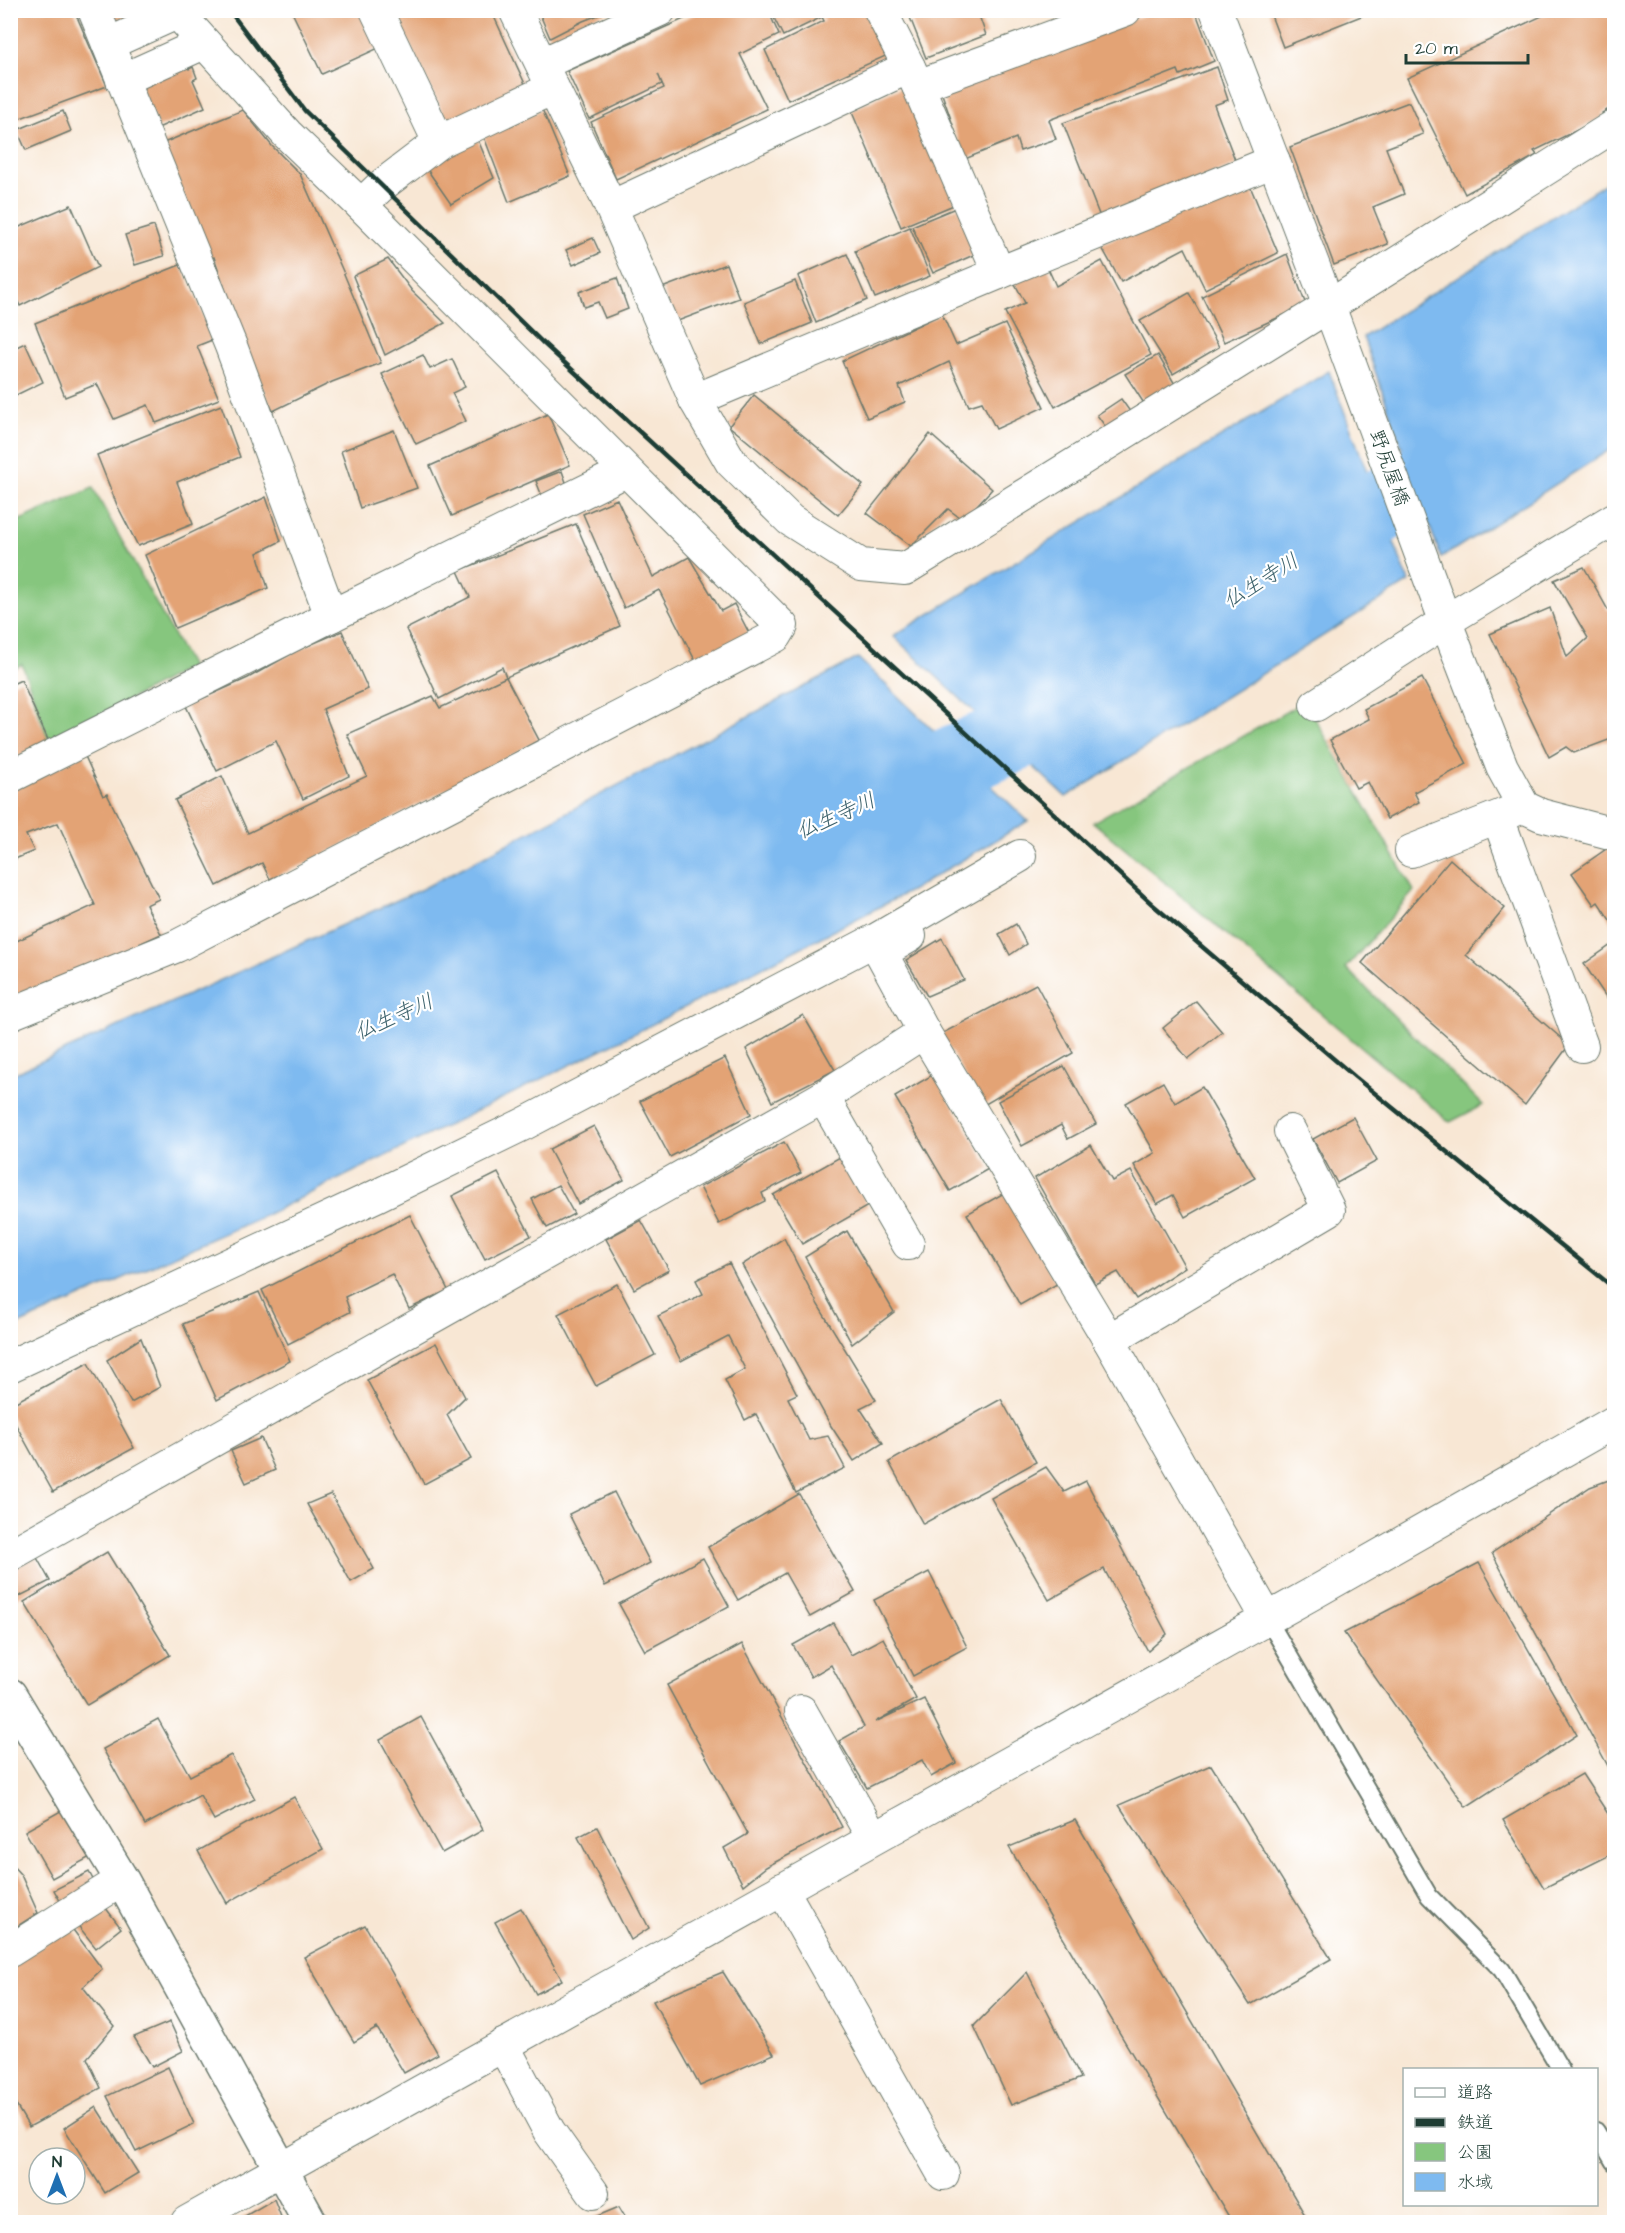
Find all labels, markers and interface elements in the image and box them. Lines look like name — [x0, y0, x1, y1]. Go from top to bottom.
scale bar — [1406, 27, 1528, 65]
text: 20 m — [1415, 36, 1458, 61]
street label: 野尻屋橋 — [1362, 426, 1416, 510]
water label: 仏生寺川 — [1218, 546, 1304, 616]
water label: 仏生寺川 — [792, 786, 880, 846]
water label: 仏生寺川 — [350, 987, 438, 1047]
legend — [1403, 2068, 1598, 2206]
text: 道路 — [1457, 2080, 1493, 2105]
text: 鉄道 — [1457, 2110, 1493, 2135]
text: 公園 — [1457, 2140, 1493, 2165]
north arrow — [27, 2146, 87, 2206]
text: N — [52, 2151, 62, 2173]
text: 水域 — [1457, 2170, 1493, 2195]

